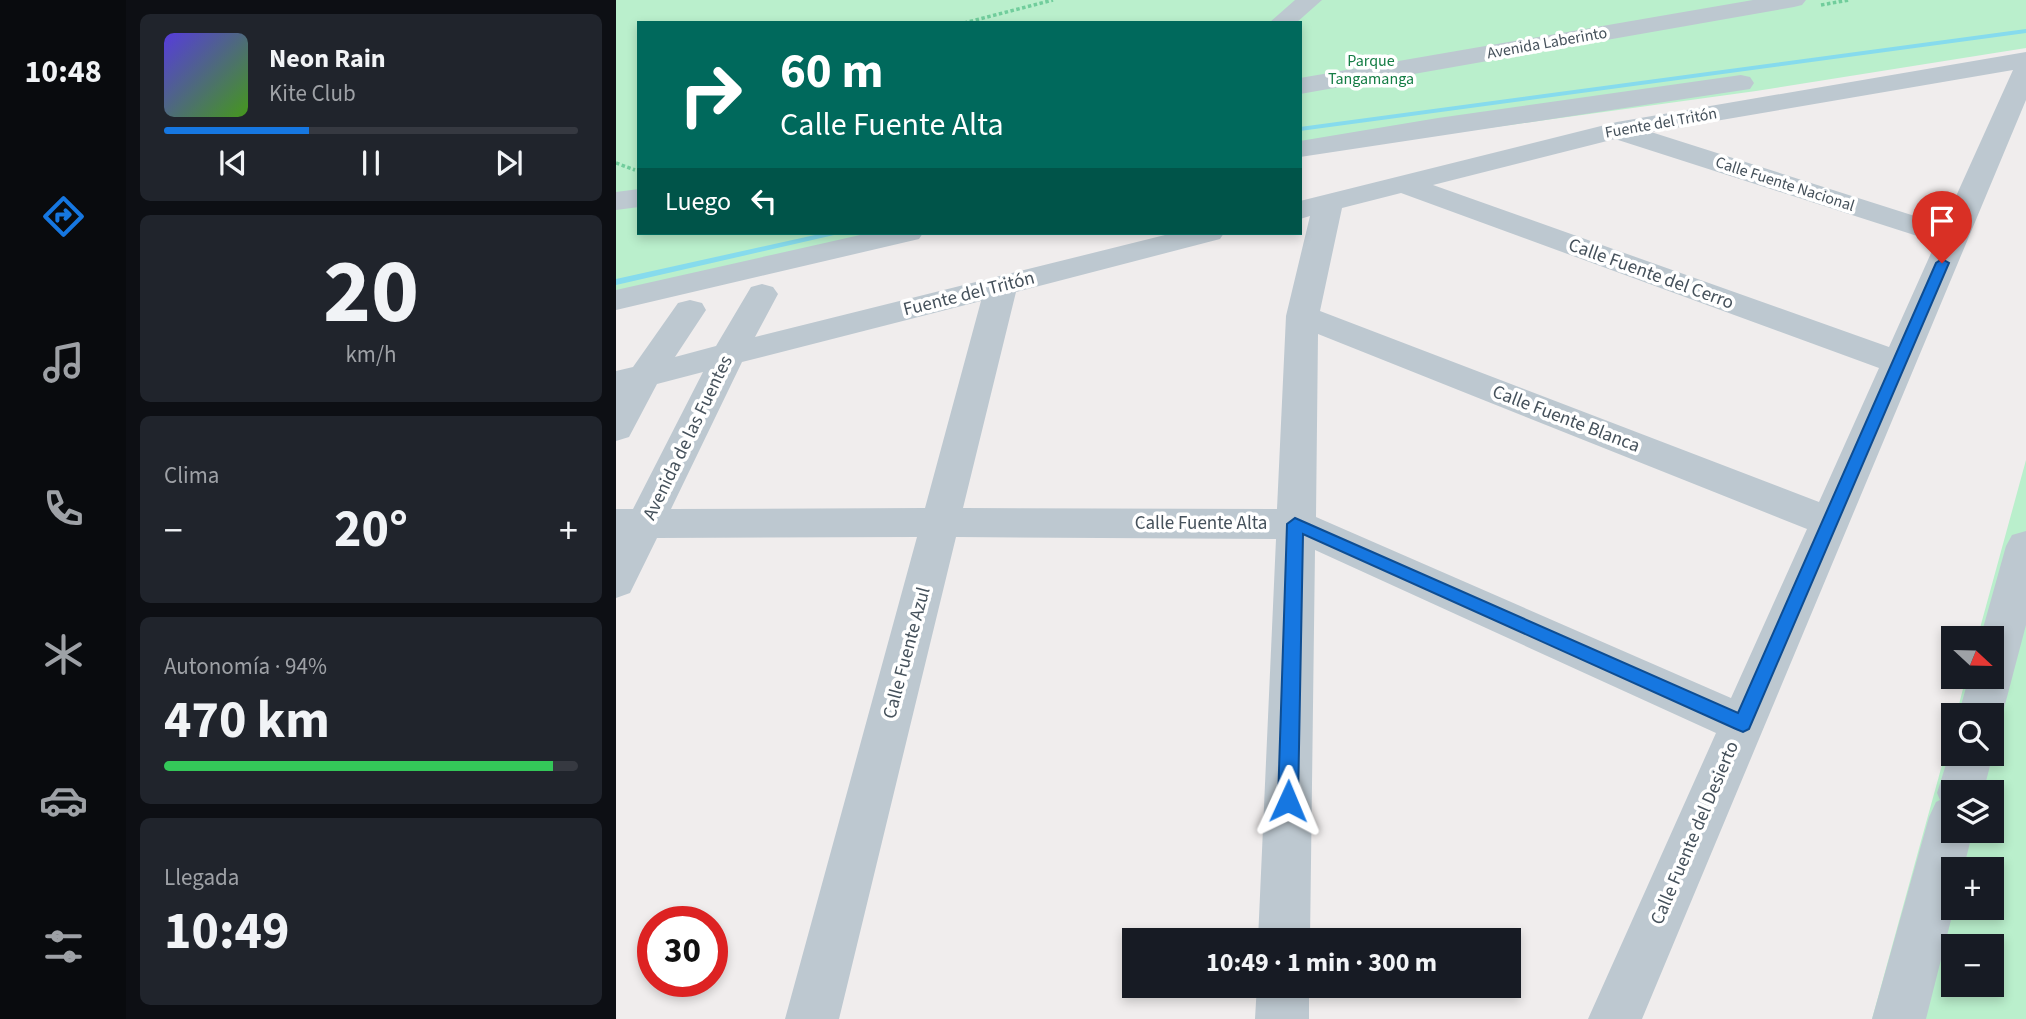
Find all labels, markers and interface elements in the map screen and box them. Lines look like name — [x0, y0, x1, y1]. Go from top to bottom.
street label: Avenida Laberinto — [1485, 22, 1609, 64]
text: 60 m — [780, 37, 884, 107]
text: Neon Rain — [269, 40, 386, 77]
text: 10:48 — [24, 49, 102, 95]
icon: right — [665, 49, 756, 140]
park label: Parque Tangamanga — [1328, 50, 1414, 90]
text: Kite Club — [269, 77, 356, 110]
text: Calle Fuente Alta — [780, 102, 1004, 148]
street label: Fuente del Tritón — [1603, 102, 1719, 144]
icon: previous — [214, 144, 252, 182]
icon: pause — [352, 144, 390, 182]
icon: next — [490, 144, 528, 182]
street label: Calle Fuente Nacional — [1713, 151, 1857, 217]
icon: left — [745, 182, 783, 220]
text: Luego — [665, 183, 731, 220]
pin — [1912, 191, 1972, 263]
icon: directions — [39, 192, 88, 241]
icon: arrive — [1923, 202, 1961, 240]
text: 20 — [323, 228, 419, 357]
street label: Calle Fuente del Cerro — [1565, 232, 1737, 316]
street label: Fuente del Tritón — [900, 265, 1038, 323]
icon: music — [39, 338, 88, 387]
text: km/h — [345, 338, 397, 371]
street label: Avenida de las Fuentes — [636, 351, 740, 525]
street label: Calle Fuente Blanca — [1488, 378, 1644, 460]
text: Clima — [164, 459, 219, 492]
icon: phone — [39, 484, 88, 533]
text: 20° — [334, 493, 408, 567]
text: − — [164, 504, 183, 558]
text: + — [559, 504, 578, 558]
street label: Calle Fuente Alta — [1135, 510, 1267, 537]
street label: Calle Fuente Azul — [876, 584, 938, 722]
north arrow — [1941, 626, 2004, 690]
map controls — [1941, 626, 2004, 997]
icon: climate — [39, 630, 88, 679]
text: Autonomía · 94% — [164, 650, 327, 683]
text: 470 km — [164, 684, 330, 758]
button: search — [1941, 703, 2004, 766]
street label: Calle Fuente del Desierto — [1644, 737, 1746, 929]
position arrow — [1251, 764, 1325, 838]
icon: car — [39, 776, 88, 825]
button: layers — [1941, 780, 2004, 843]
button: + — [1941, 857, 2004, 920]
text: Llegada — [164, 861, 239, 894]
text: 10:49 — [164, 895, 289, 969]
speed limit sign: 30 — [637, 906, 728, 997]
icon: filters — [39, 922, 88, 971]
button: − — [1941, 934, 2004, 997]
text: 10:49 · 1 min · 300 m — [1206, 944, 1437, 981]

